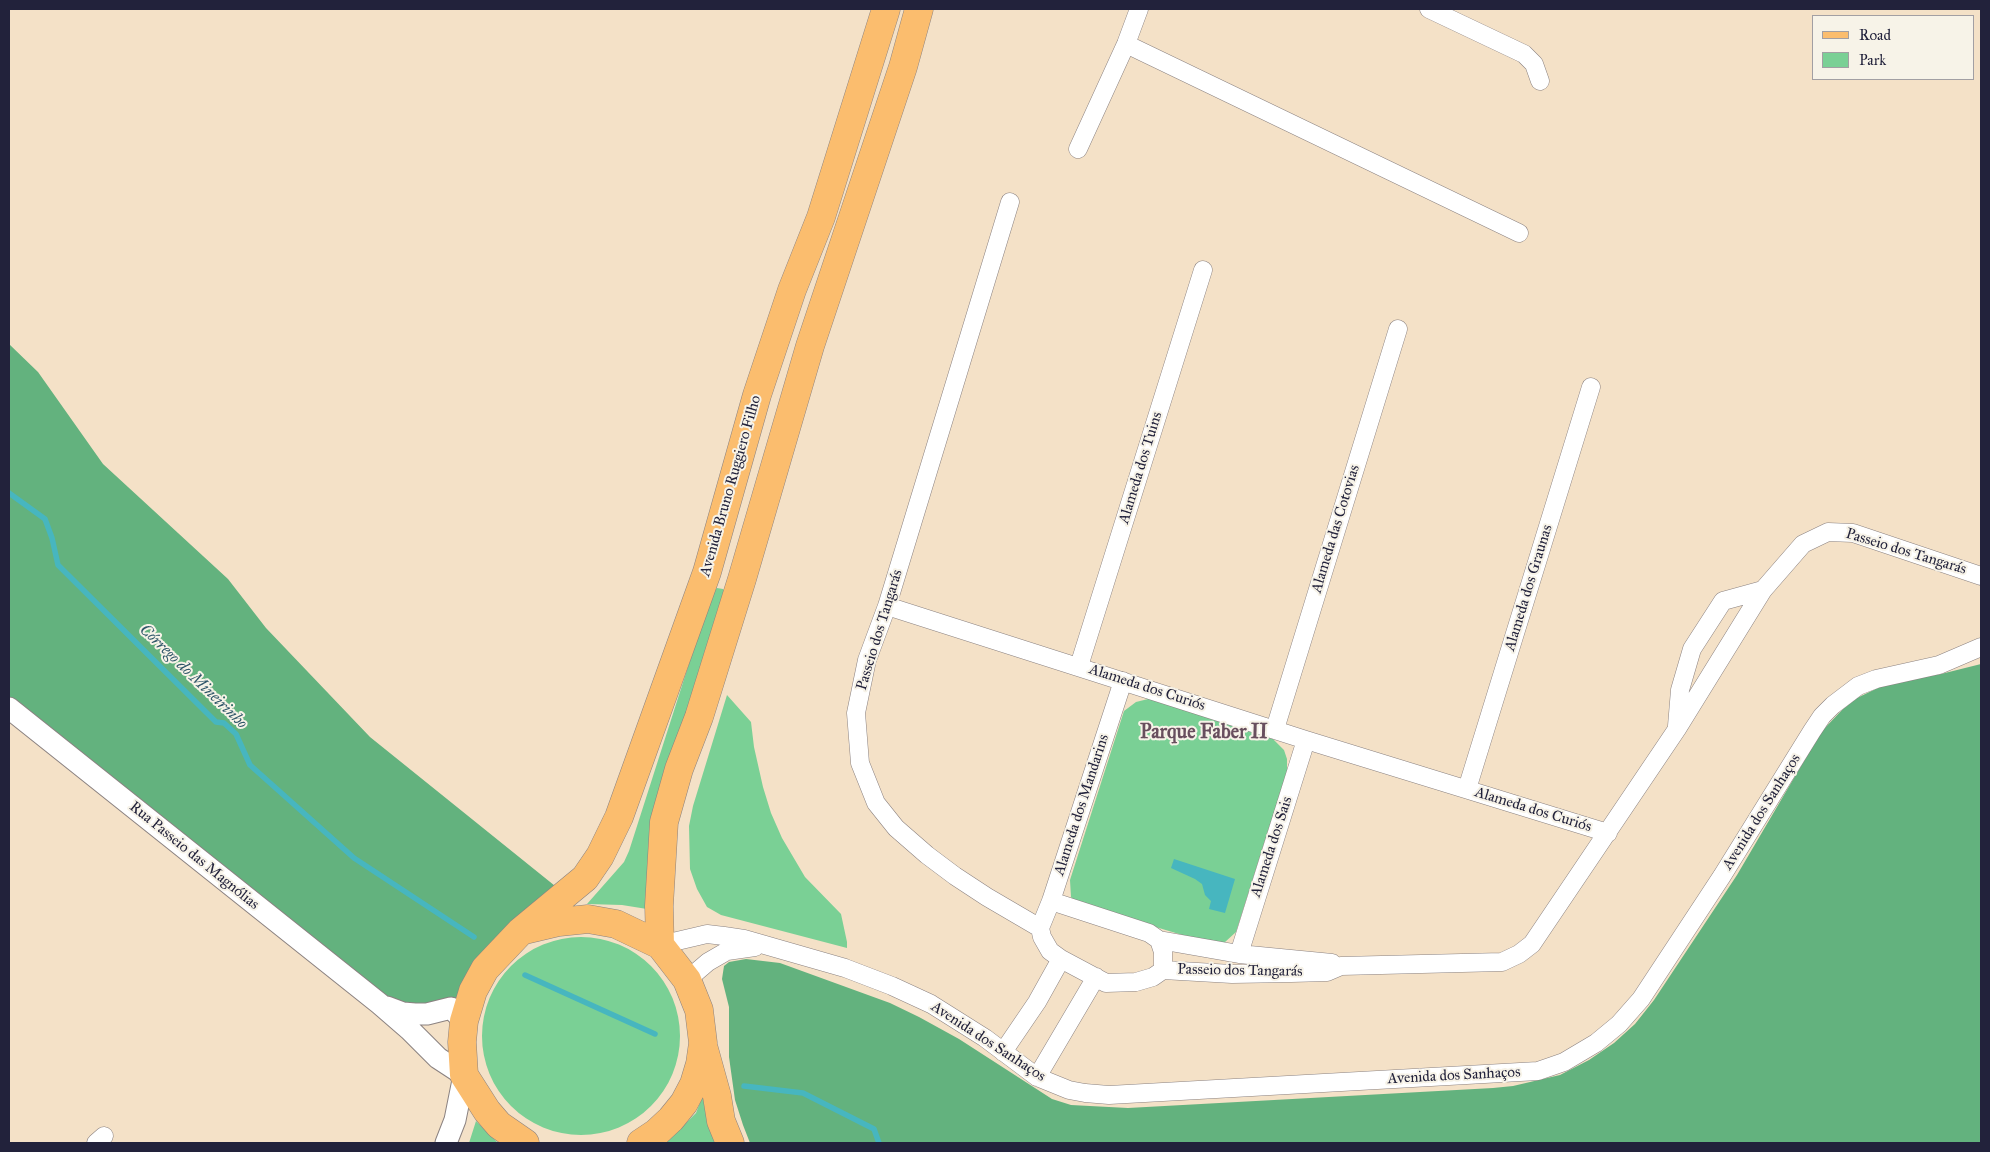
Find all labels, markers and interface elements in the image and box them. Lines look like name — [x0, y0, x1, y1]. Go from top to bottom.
legend — [1812, 15, 1975, 80]
text: Road — [1859, 26, 1891, 44]
text: Park — [1859, 51, 1886, 69]
street label: Avenida Bruno Ruggiero Filho — [696, 393, 766, 579]
street label: Alameda dos Tuins — [1115, 410, 1167, 526]
street label: Alameda das Cotovias — [1308, 463, 1364, 595]
street label: Alameda dos Graunas — [1501, 523, 1557, 653]
street label: Passeio dos Tangarás — [1843, 525, 1969, 579]
street label: Passeio dos Tangarás — [853, 567, 907, 693]
water label: Córrego do Mineirinho — [135, 621, 251, 733]
street label: Alameda dos Curiós — [1087, 661, 1207, 715]
district label: Parque Faber II — [1140, 721, 1268, 745]
street label: Alameda dos Mandarins — [1051, 732, 1113, 878]
street label: Avenida dos Sanhaços — [1719, 751, 1805, 873]
street label: Alameda dos Curiós — [1472, 784, 1594, 836]
street label: Alameda dos Sais — [1247, 794, 1297, 900]
street label: Rua Passeio das Magnólias — [125, 798, 263, 914]
street label: Passeio dos Tangarás — [1177, 961, 1303, 981]
street label: Avenida dos Sanhaços — [927, 998, 1049, 1086]
street label: Avenida dos Sanhaços — [1387, 1064, 1521, 1088]

